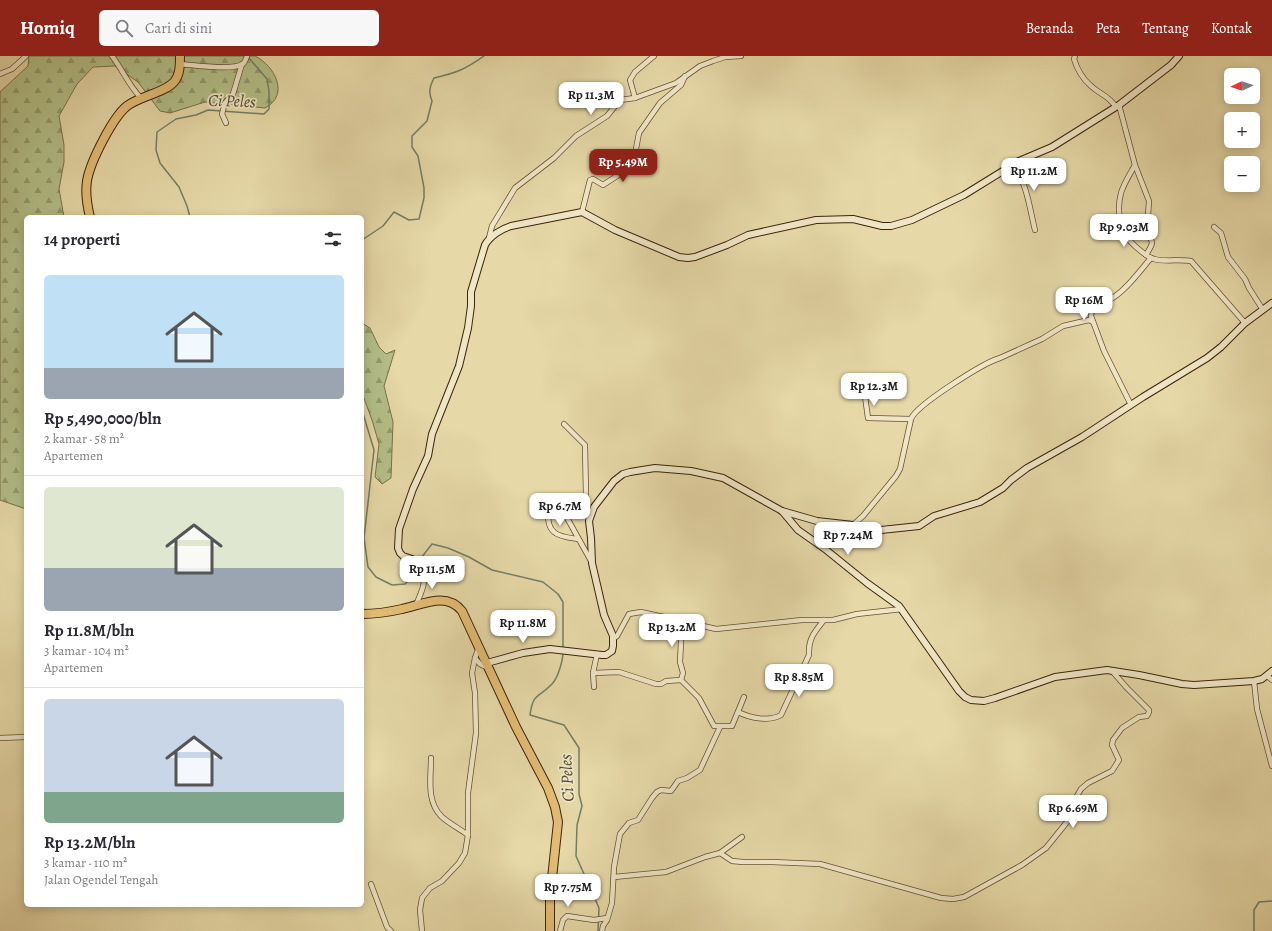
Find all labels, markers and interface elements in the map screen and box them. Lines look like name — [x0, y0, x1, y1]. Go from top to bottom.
search box — [99, 10, 379, 46]
text: Homiq — [20, 15, 75, 41]
icon: search — [113, 17, 135, 39]
text: Cari di sini — [145, 18, 212, 38]
text: Beranda — [1026, 19, 1074, 38]
text: Peta — [1096, 19, 1120, 38]
text: Tentang — [1142, 19, 1189, 38]
text: Kontak — [1211, 19, 1252, 38]
north arrow — [1224, 68, 1260, 104]
map controls — [1224, 68, 1260, 192]
pin: Rp 11.3M — [550, 82, 632, 116]
text: Rp 11.3M — [568, 86, 614, 103]
water label: Ci Peles — [208, 89, 256, 113]
button: + — [1224, 112, 1260, 148]
pin: Rp 5.49M — [582, 149, 664, 183]
text: Rp 5.49M — [598, 153, 648, 170]
button: − — [1224, 156, 1260, 192]
pin: Rp 11.2M — [993, 158, 1075, 192]
text: Rp 11.2M — [1010, 162, 1058, 179]
pin: Rp 9.03M — [1083, 214, 1165, 248]
text: Rp 9.03M — [1099, 218, 1149, 235]
text: 14 properti — [44, 228, 120, 251]
icon: filters — [322, 228, 344, 250]
pin: Rp 16M — [1051, 287, 1117, 321]
text: Rp 16M — [1065, 291, 1103, 308]
icon: home — [158, 301, 230, 373]
pin: Rp 12.3M — [833, 373, 915, 407]
text: Rp 12.3M — [850, 377, 898, 394]
text: Rp 5,490,000/bln — [44, 407, 161, 430]
text: 2 kamar · 58 m² — [44, 430, 124, 447]
text: Apartemen — [44, 447, 103, 464]
pin: Rp 6.7M — [523, 493, 597, 527]
text: Rp 6.7M — [538, 497, 582, 514]
icon: home — [158, 513, 230, 585]
pin: Rp 7.24M — [807, 522, 889, 556]
text: Rp 7.24M — [823, 526, 873, 543]
pin: Rp 11.5M — [391, 556, 473, 590]
text: Rp 11.5M — [409, 560, 455, 577]
pin: Rp 11.8M — [482, 610, 564, 644]
text: Rp 11.8M — [499, 614, 547, 631]
pin: Rp 13.2M — [631, 614, 713, 648]
text: Rp 13.2M — [648, 618, 696, 635]
text: Rp 11.8M/bln — [44, 619, 134, 642]
text: 3 kamar · 104 m² — [44, 642, 129, 659]
text: Apartemen — [44, 659, 103, 676]
pin: Rp 8.85M — [758, 664, 840, 698]
text: Rp 8.85M — [774, 668, 824, 685]
icon: home — [158, 725, 230, 797]
water label: Ci Peles — [554, 753, 580, 802]
pin: Rp 6.69M — [1032, 795, 1114, 829]
text: Rp 6.69M — [1048, 799, 1098, 816]
text: Rp 13.2M/bln — [44, 831, 136, 854]
text: 3 kamar · 110 m² — [44, 854, 127, 871]
text: Jalan Ogendel Tengah — [44, 871, 158, 888]
pin: Rp 7.75M — [527, 874, 609, 908]
text: Rp 7.75M — [544, 878, 592, 895]

